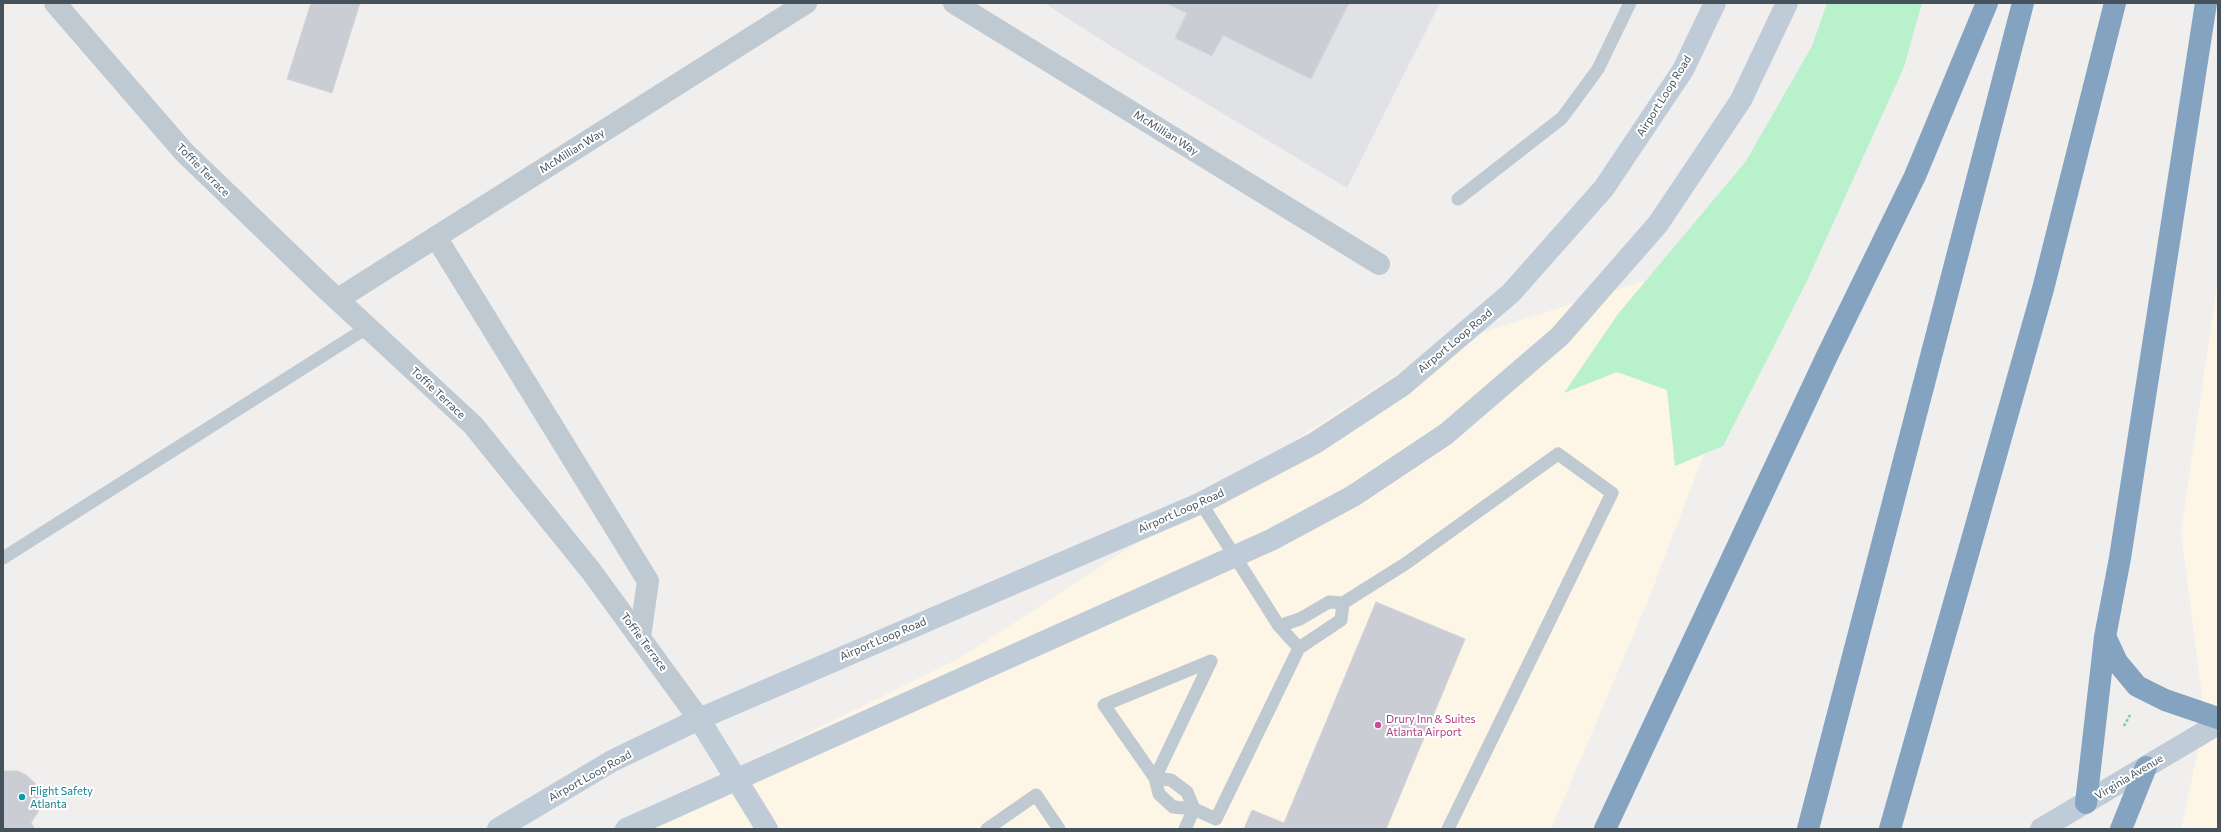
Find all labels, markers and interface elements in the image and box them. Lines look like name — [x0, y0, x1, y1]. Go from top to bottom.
street label: Airport Loop Road — [1634, 53, 1694, 139]
street label: McMillian Way — [1131, 108, 1201, 158]
street label: McMillian Way — [537, 126, 607, 176]
street label: Toffie Terrace — [174, 141, 232, 199]
street label: Airport Loop Road — [1415, 306, 1495, 376]
street label: Toffie Terrace — [408, 364, 468, 422]
street label: Airport Loop Road — [1136, 486, 1226, 536]
street label: Toffie Terrace — [618, 610, 670, 674]
street label: Airport Loop Road — [838, 615, 928, 663]
place label: Drury Inn & Suites Atlanta Airport — [1386, 712, 1475, 738]
marker: Drury Inn & Suites Atlanta Airport — [1373, 720, 1383, 730]
street label: Airport Loop Road — [546, 748, 634, 804]
street label: Virginia Avenue — [2093, 751, 2165, 803]
place label: Flight Safety Atlanta — [30, 784, 93, 810]
marker: Flight Safety Atlanta — [17, 792, 27, 802]

